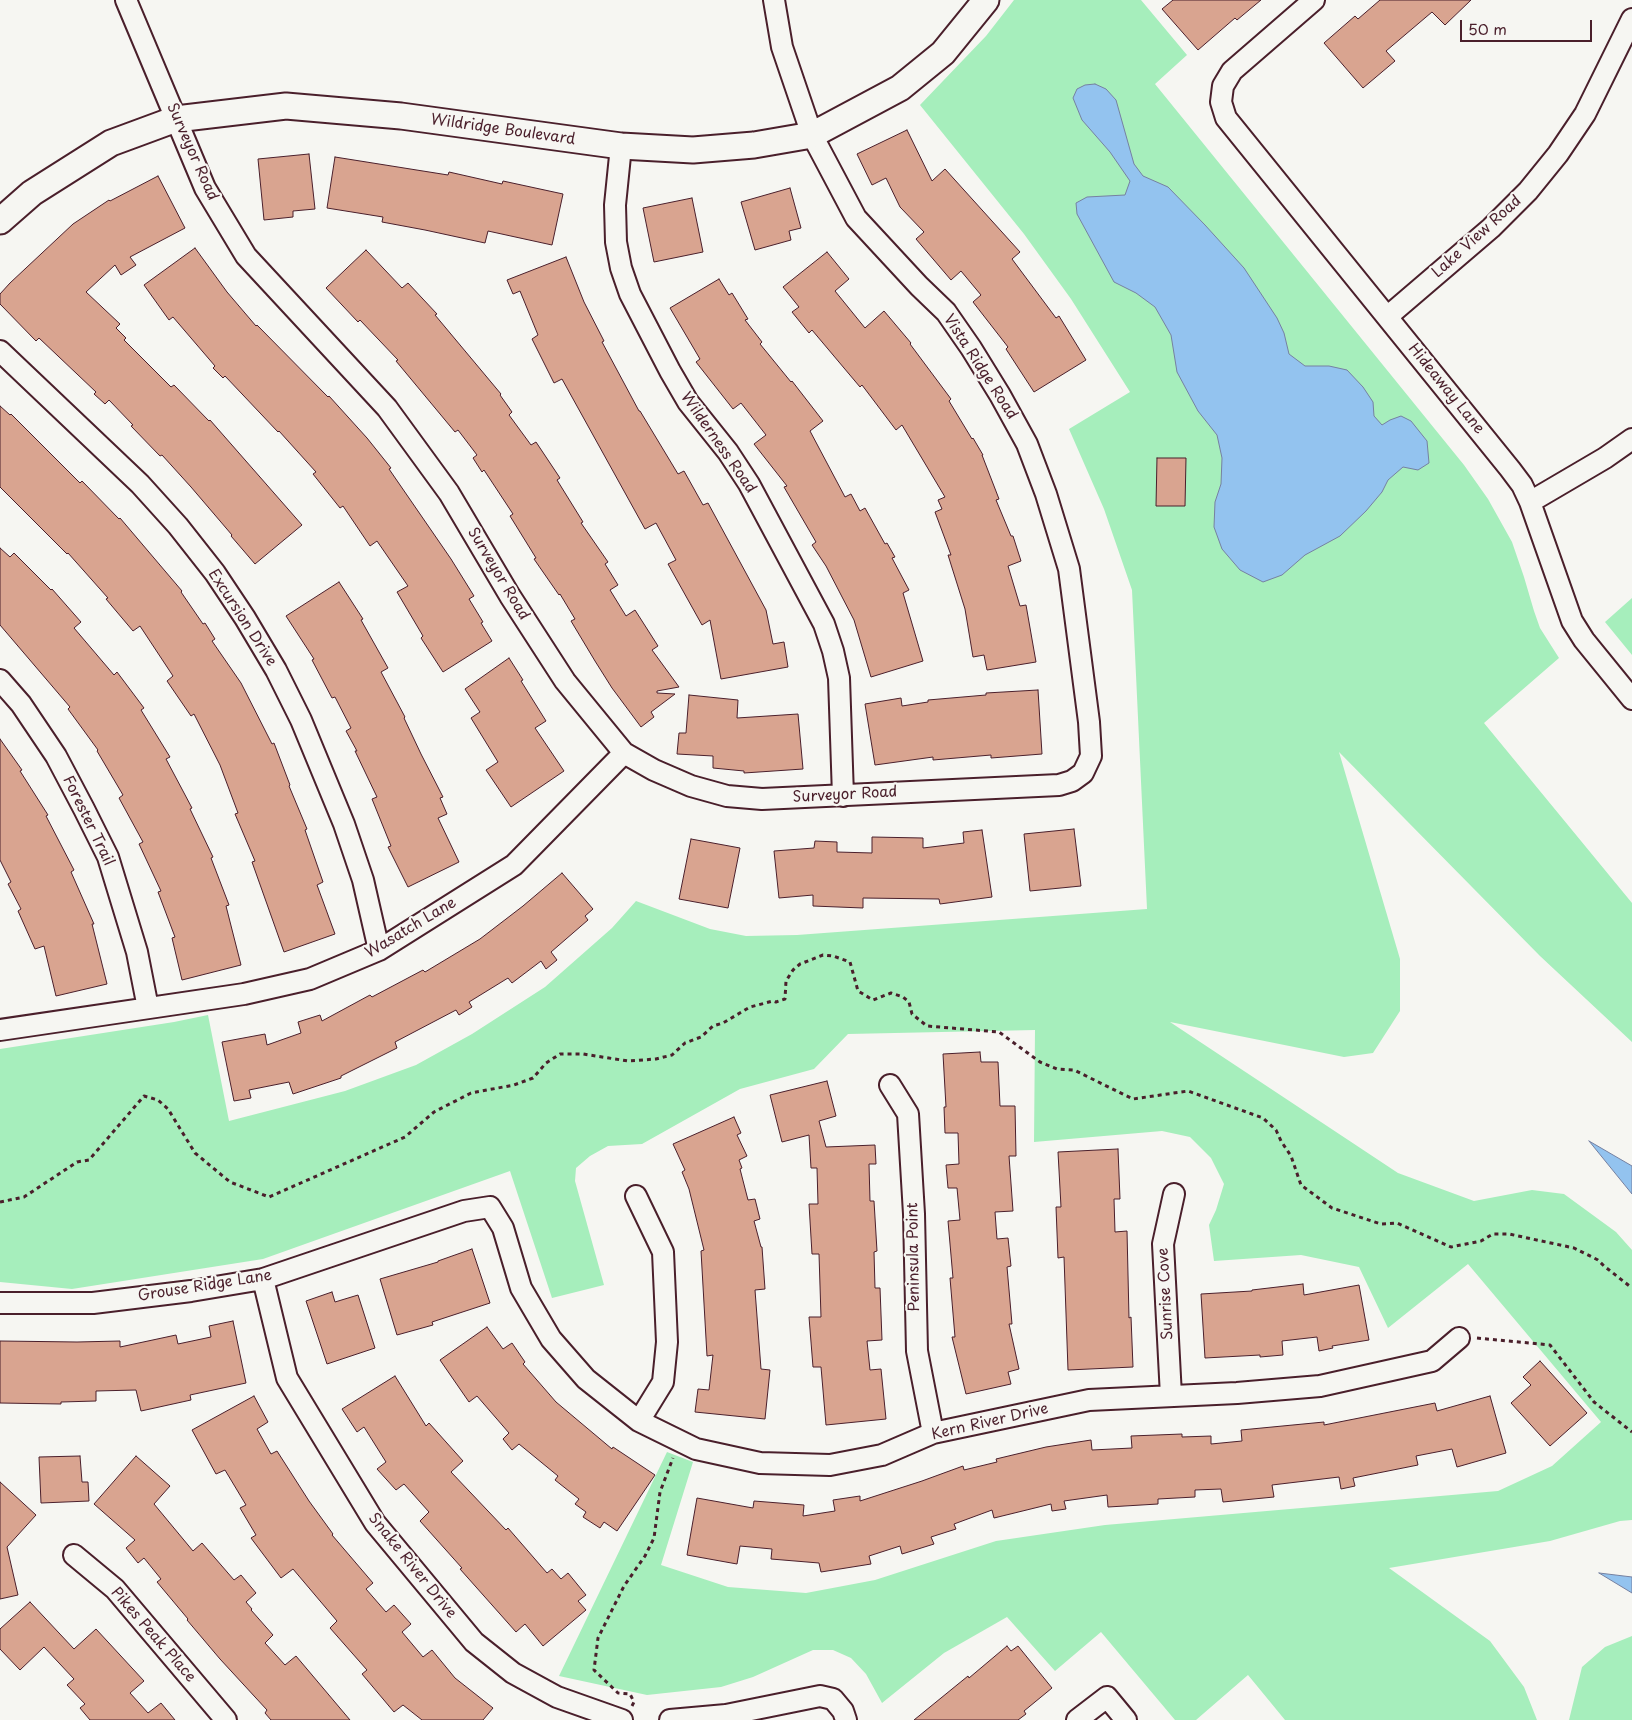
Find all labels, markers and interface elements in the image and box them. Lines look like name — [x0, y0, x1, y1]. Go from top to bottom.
scale bar — [1462, 10, 1594, 42]
text: 50 m — [1468, 17, 1507, 40]
street label: Surveyor Road — [162, 100, 222, 204]
street label: Wildridge Boulevard — [430, 111, 576, 149]
street label: Lake View Road — [1429, 192, 1525, 282]
street label: Vista Ridge Road — [939, 311, 1021, 423]
street label: Hideaway Lane — [1404, 340, 1488, 438]
street label: Wilderness Road — [676, 389, 760, 497]
street label: Surveyor Road — [463, 524, 533, 624]
street label: Excursion Drive — [204, 566, 280, 670]
street label: Forester Trail — [58, 773, 118, 869]
street label: Surveyor Road — [792, 783, 898, 807]
street label: Wasatch Lane — [362, 894, 460, 962]
street label: Peninsula Point — [904, 1202, 924, 1312]
street label: Sunrise Cove — [1155, 1247, 1177, 1341]
street label: Grouse Ridge Lane — [137, 1267, 273, 1305]
street label: Kern River Drive — [930, 1400, 1050, 1444]
street label: Snake River Drive — [364, 1510, 460, 1622]
street label: Pikes Peak Place — [107, 1584, 199, 1686]

